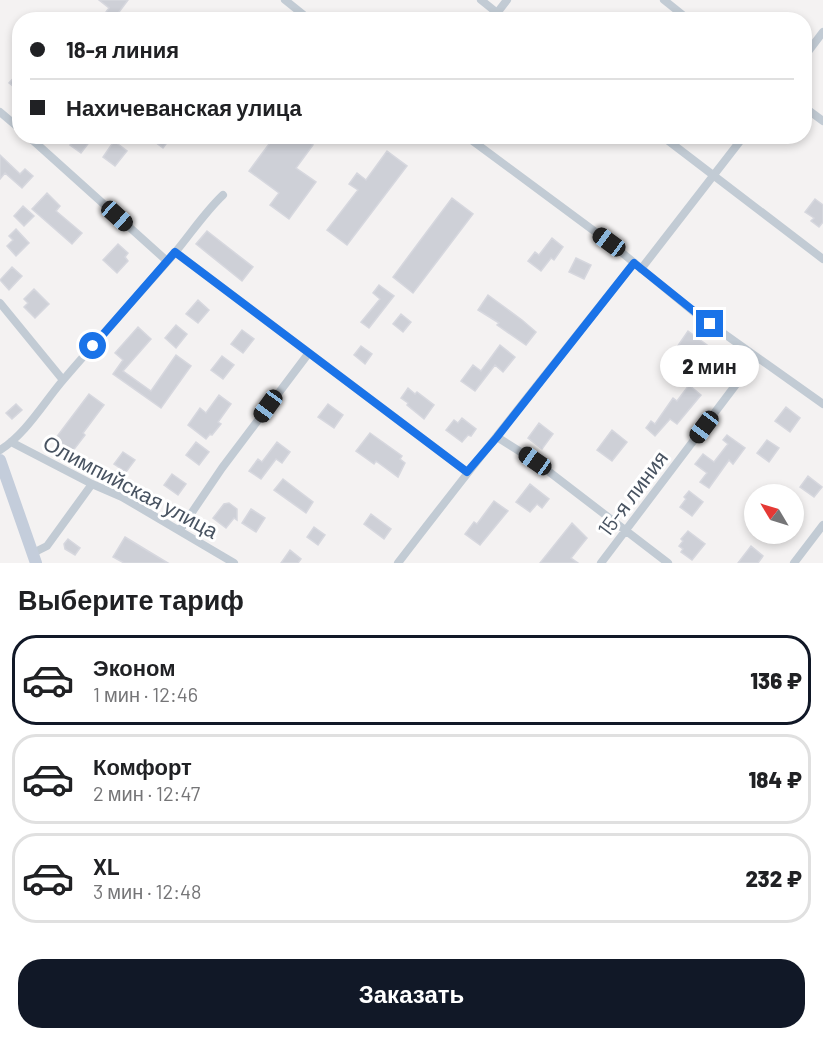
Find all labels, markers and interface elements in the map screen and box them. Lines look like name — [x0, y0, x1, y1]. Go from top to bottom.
text: 18-я линия — [66, 36, 179, 62]
text: Нахичеванская улица — [66, 94, 302, 120]
car — [98, 197, 136, 235]
car — [589, 224, 629, 260]
route end — [696, 310, 723, 337]
route start — [79, 332, 106, 359]
callout: 2 мин — [660, 345, 760, 387]
text: 2 мин — [682, 354, 737, 378]
car — [250, 386, 286, 426]
car — [686, 407, 722, 447]
street label: Олимпийская улица — [39, 429, 223, 543]
car — [515, 443, 555, 479]
street label: 15-я линия — [592, 445, 672, 541]
north arrow — [744, 484, 804, 544]
map controls — [744, 484, 804, 544]
text: Выберите тариф — [18, 583, 244, 615]
icon: car — [21, 653, 75, 707]
text: Эконом — [93, 654, 176, 680]
text: 136 ₽ — [750, 667, 802, 693]
text: 1 мин · 12:46 — [93, 682, 198, 706]
icon: car — [21, 752, 75, 806]
text: Комфорт — [93, 753, 192, 779]
text: 184 ₽ — [749, 766, 802, 792]
text: 2 мин · 12:47 — [93, 781, 200, 805]
icon: car — [21, 851, 75, 905]
text: XL — [93, 853, 119, 879]
text: 232 ₽ — [746, 865, 802, 891]
text: 3 мин · 12:48 — [93, 879, 201, 903]
button: Заказать — [18, 959, 805, 1028]

